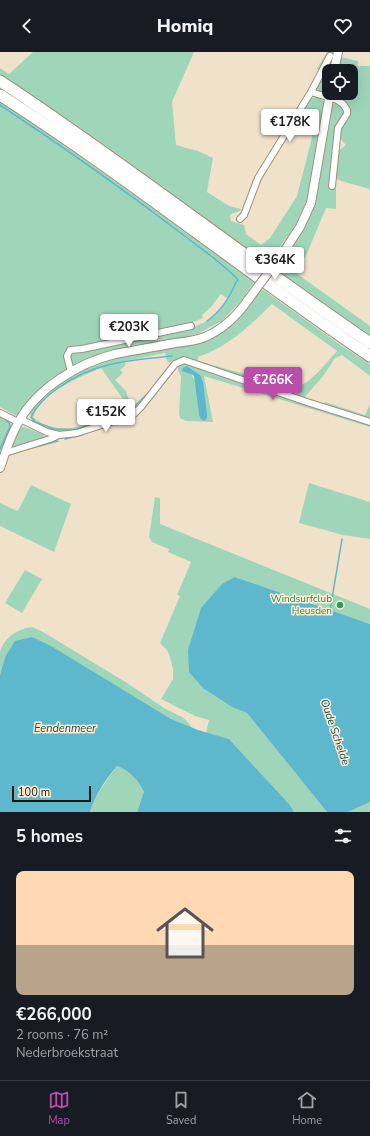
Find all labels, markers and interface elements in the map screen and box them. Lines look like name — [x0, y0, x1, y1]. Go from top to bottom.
text: Homiq — [157, 14, 213, 38]
icon: back — [16, 15, 38, 37]
icon: heart — [332, 15, 354, 37]
map controls — [322, 64, 358, 100]
button: locate — [322, 64, 358, 100]
pin: €178K — [262, 109, 318, 143]
text: €178K — [270, 113, 310, 131]
pin: €364K — [247, 247, 303, 281]
text: €364K — [255, 251, 295, 269]
pin: €203K — [101, 314, 157, 348]
text: €203K — [109, 318, 149, 336]
pin: €266K — [245, 367, 301, 401]
text: €266K — [253, 371, 293, 389]
pin: €152K — [78, 399, 134, 433]
text: €152K — [86, 403, 126, 421]
place label: Windsurfclub Heusden — [271, 592, 332, 618]
marker: Windsurfclub Heusden — [335, 600, 345, 610]
water label: Oude Schelde — [317, 697, 353, 767]
water label: Eendenmeer — [34, 721, 97, 736]
scale bar — [12, 784, 91, 803]
text: 100 m — [18, 785, 50, 800]
text: 5 homes — [16, 825, 83, 848]
icon: filters — [332, 825, 354, 847]
icon: home — [149, 897, 221, 969]
text: €266,000 — [16, 1003, 92, 1026]
text: 2 rooms · 76 m² — [16, 1026, 108, 1044]
text: Nederbroekstraat — [16, 1044, 118, 1062]
tab: Map — [48, 1089, 70, 1128]
tab: Saved — [166, 1089, 196, 1128]
tab: Home — [292, 1089, 322, 1128]

